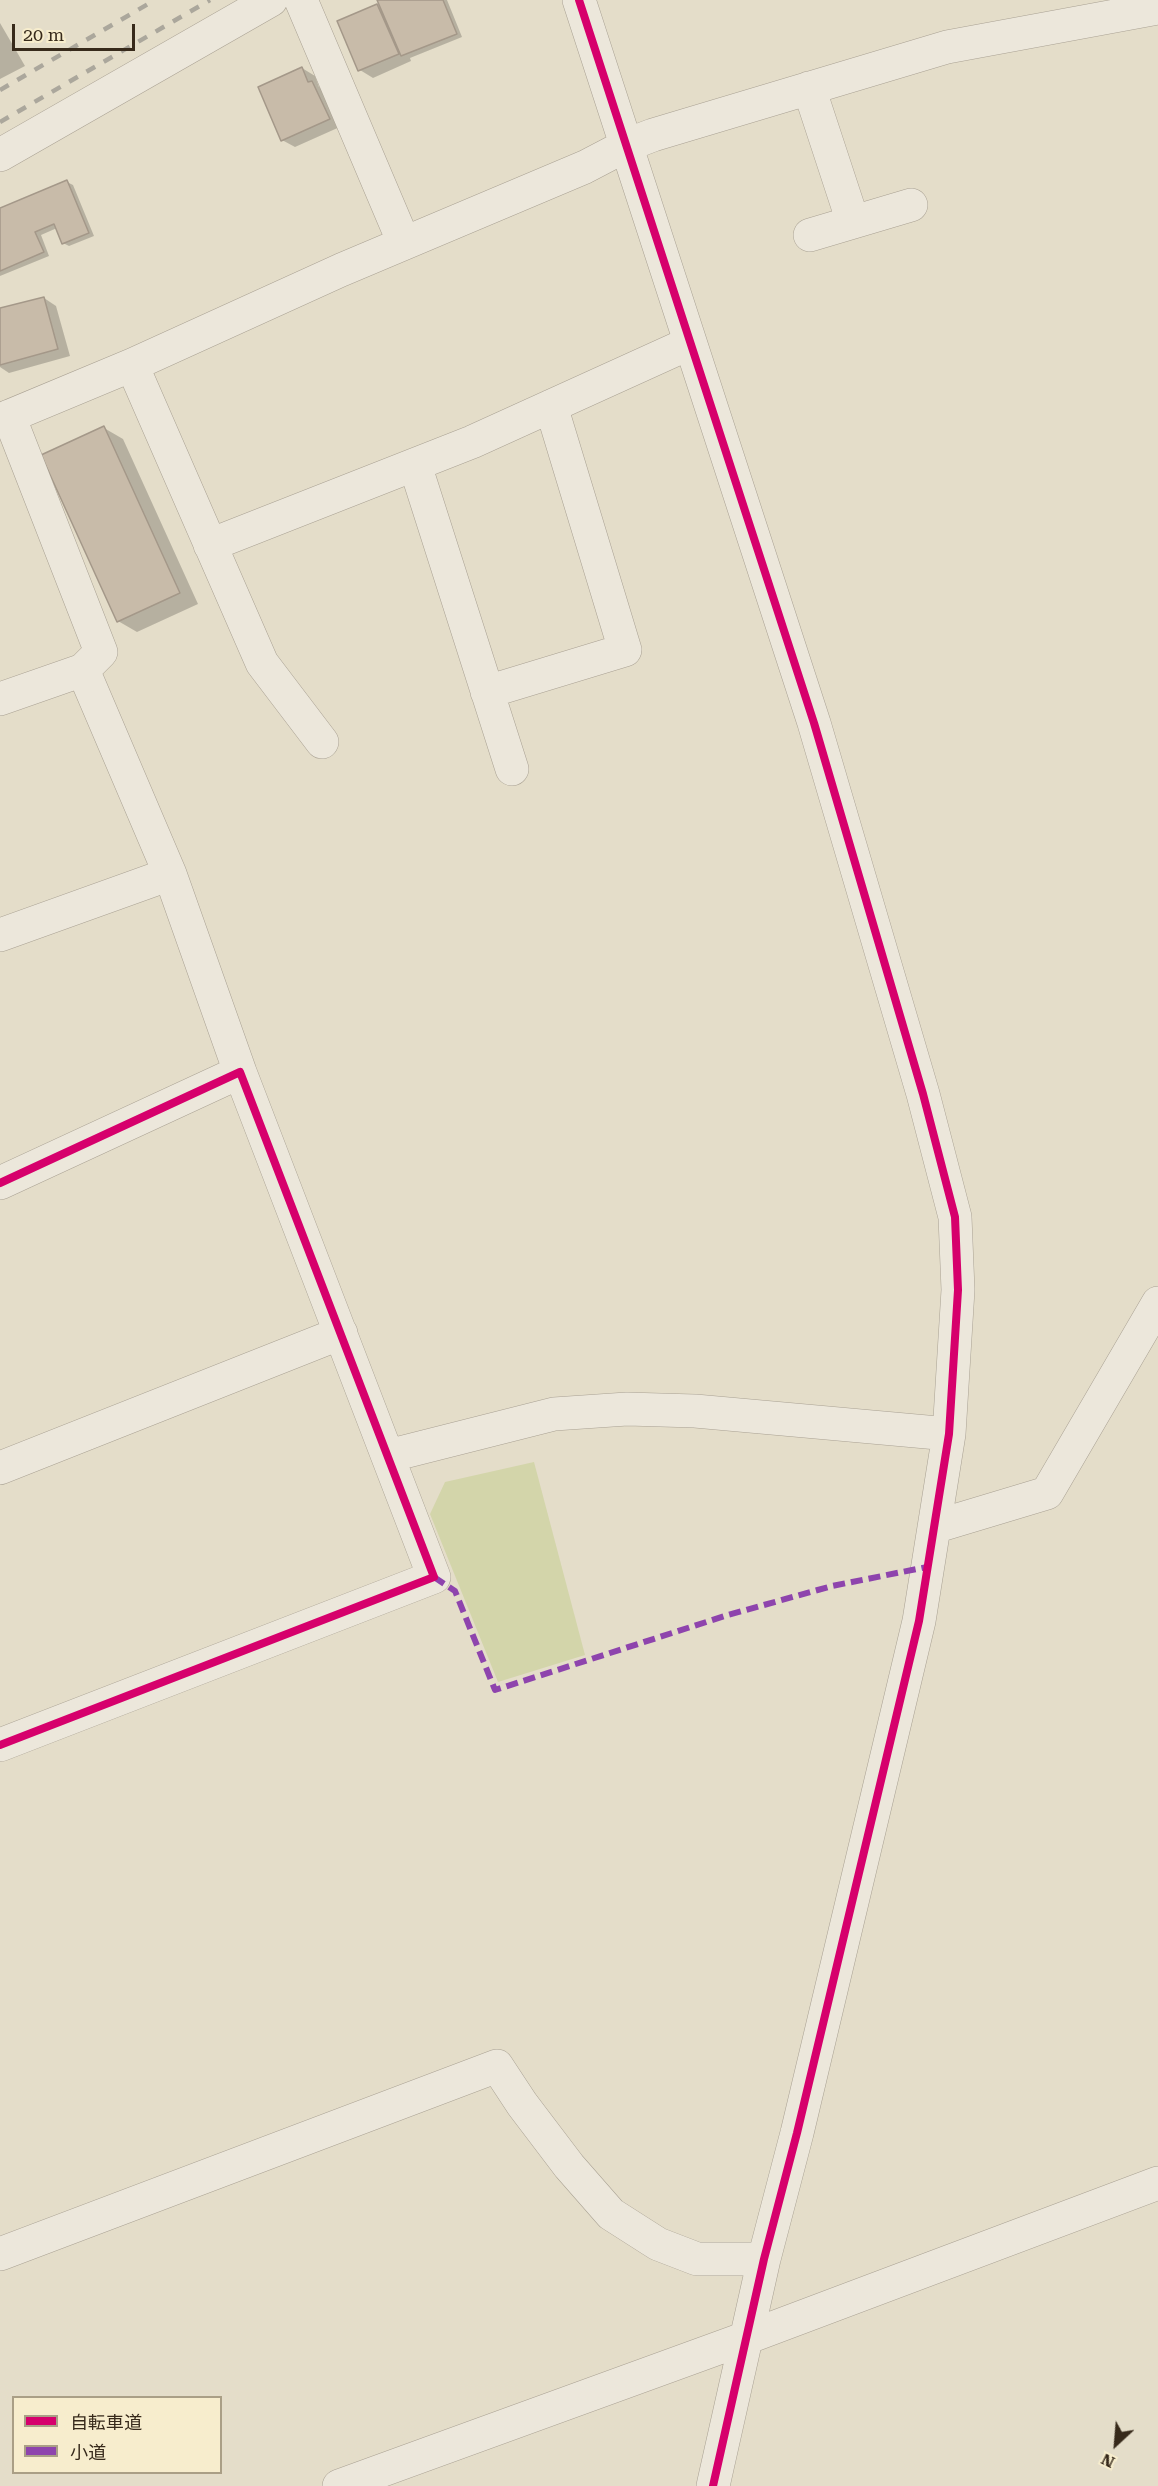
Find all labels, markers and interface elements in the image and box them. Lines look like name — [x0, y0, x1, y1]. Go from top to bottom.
scale bar — [15, 12, 138, 50]
text: 20 m — [23, 24, 64, 45]
legend — [12, 2396, 222, 2474]
text: 自転車道 — [70, 2412, 142, 2433]
north arrow — [1086, 2414, 1146, 2474]
text: 小道 — [70, 2442, 106, 2463]
text: N — [1098, 2449, 1118, 2472]

